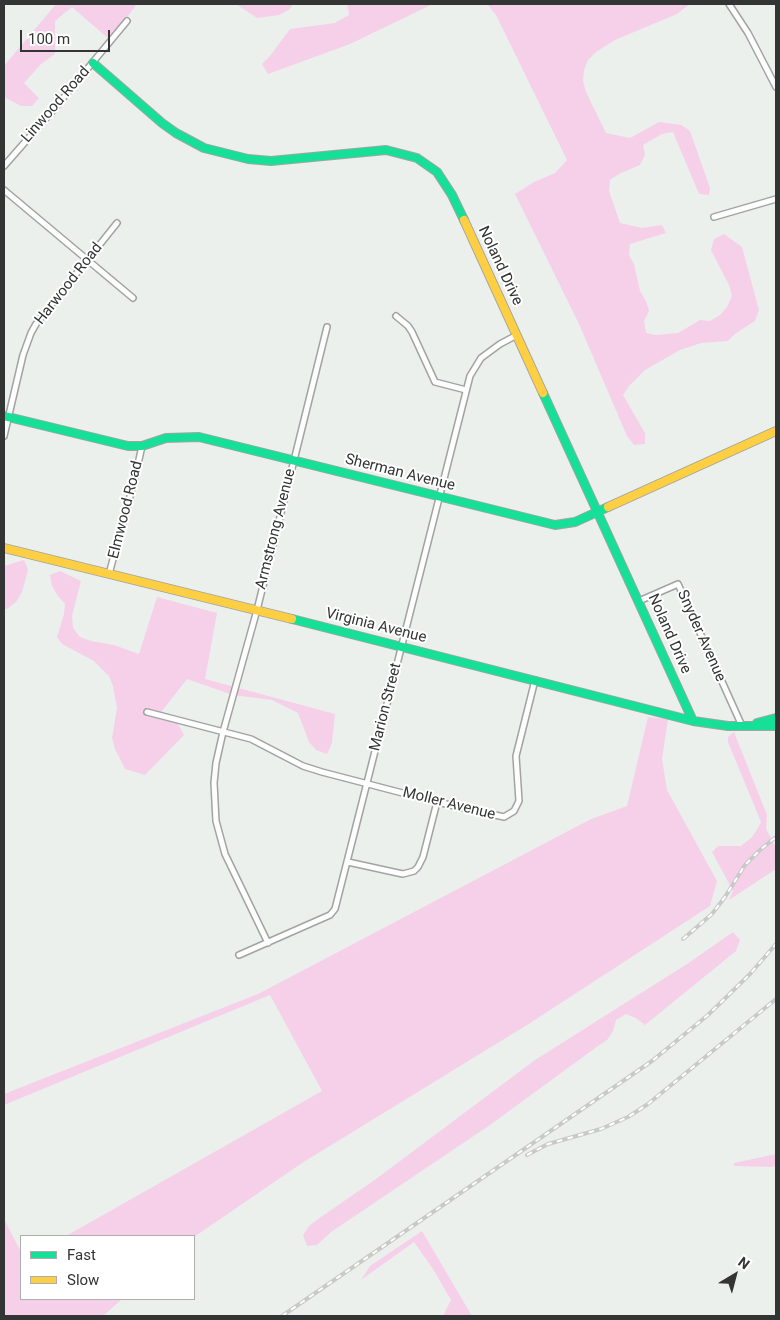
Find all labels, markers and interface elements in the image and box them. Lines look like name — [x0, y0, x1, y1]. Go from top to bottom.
scale bar — [22, 20, 112, 52]
text: 100 m — [28, 30, 70, 48]
street label: Linwood Road — [18, 63, 94, 147]
street label: Noland Drive — [474, 224, 526, 308]
street label: Harwood Road — [31, 239, 107, 329]
street label: Sherman Avenue — [343, 451, 457, 495]
street label: Elmwood Road — [105, 459, 147, 561]
street label: Armstrong Avenue — [252, 467, 300, 591]
street label: Snyder Avenue — [673, 587, 729, 685]
street label: Noland Drive — [643, 591, 695, 677]
street label: Virginia Avenue — [324, 605, 428, 647]
street label: Marion Street — [366, 661, 406, 753]
street label: Moller Avenue — [401, 784, 497, 824]
legend — [20, 1235, 195, 1300]
text: Fast — [67, 1246, 96, 1264]
north arrow — [710, 1250, 760, 1300]
text: N — [735, 1254, 753, 1272]
text: Slow — [67, 1271, 99, 1289]

